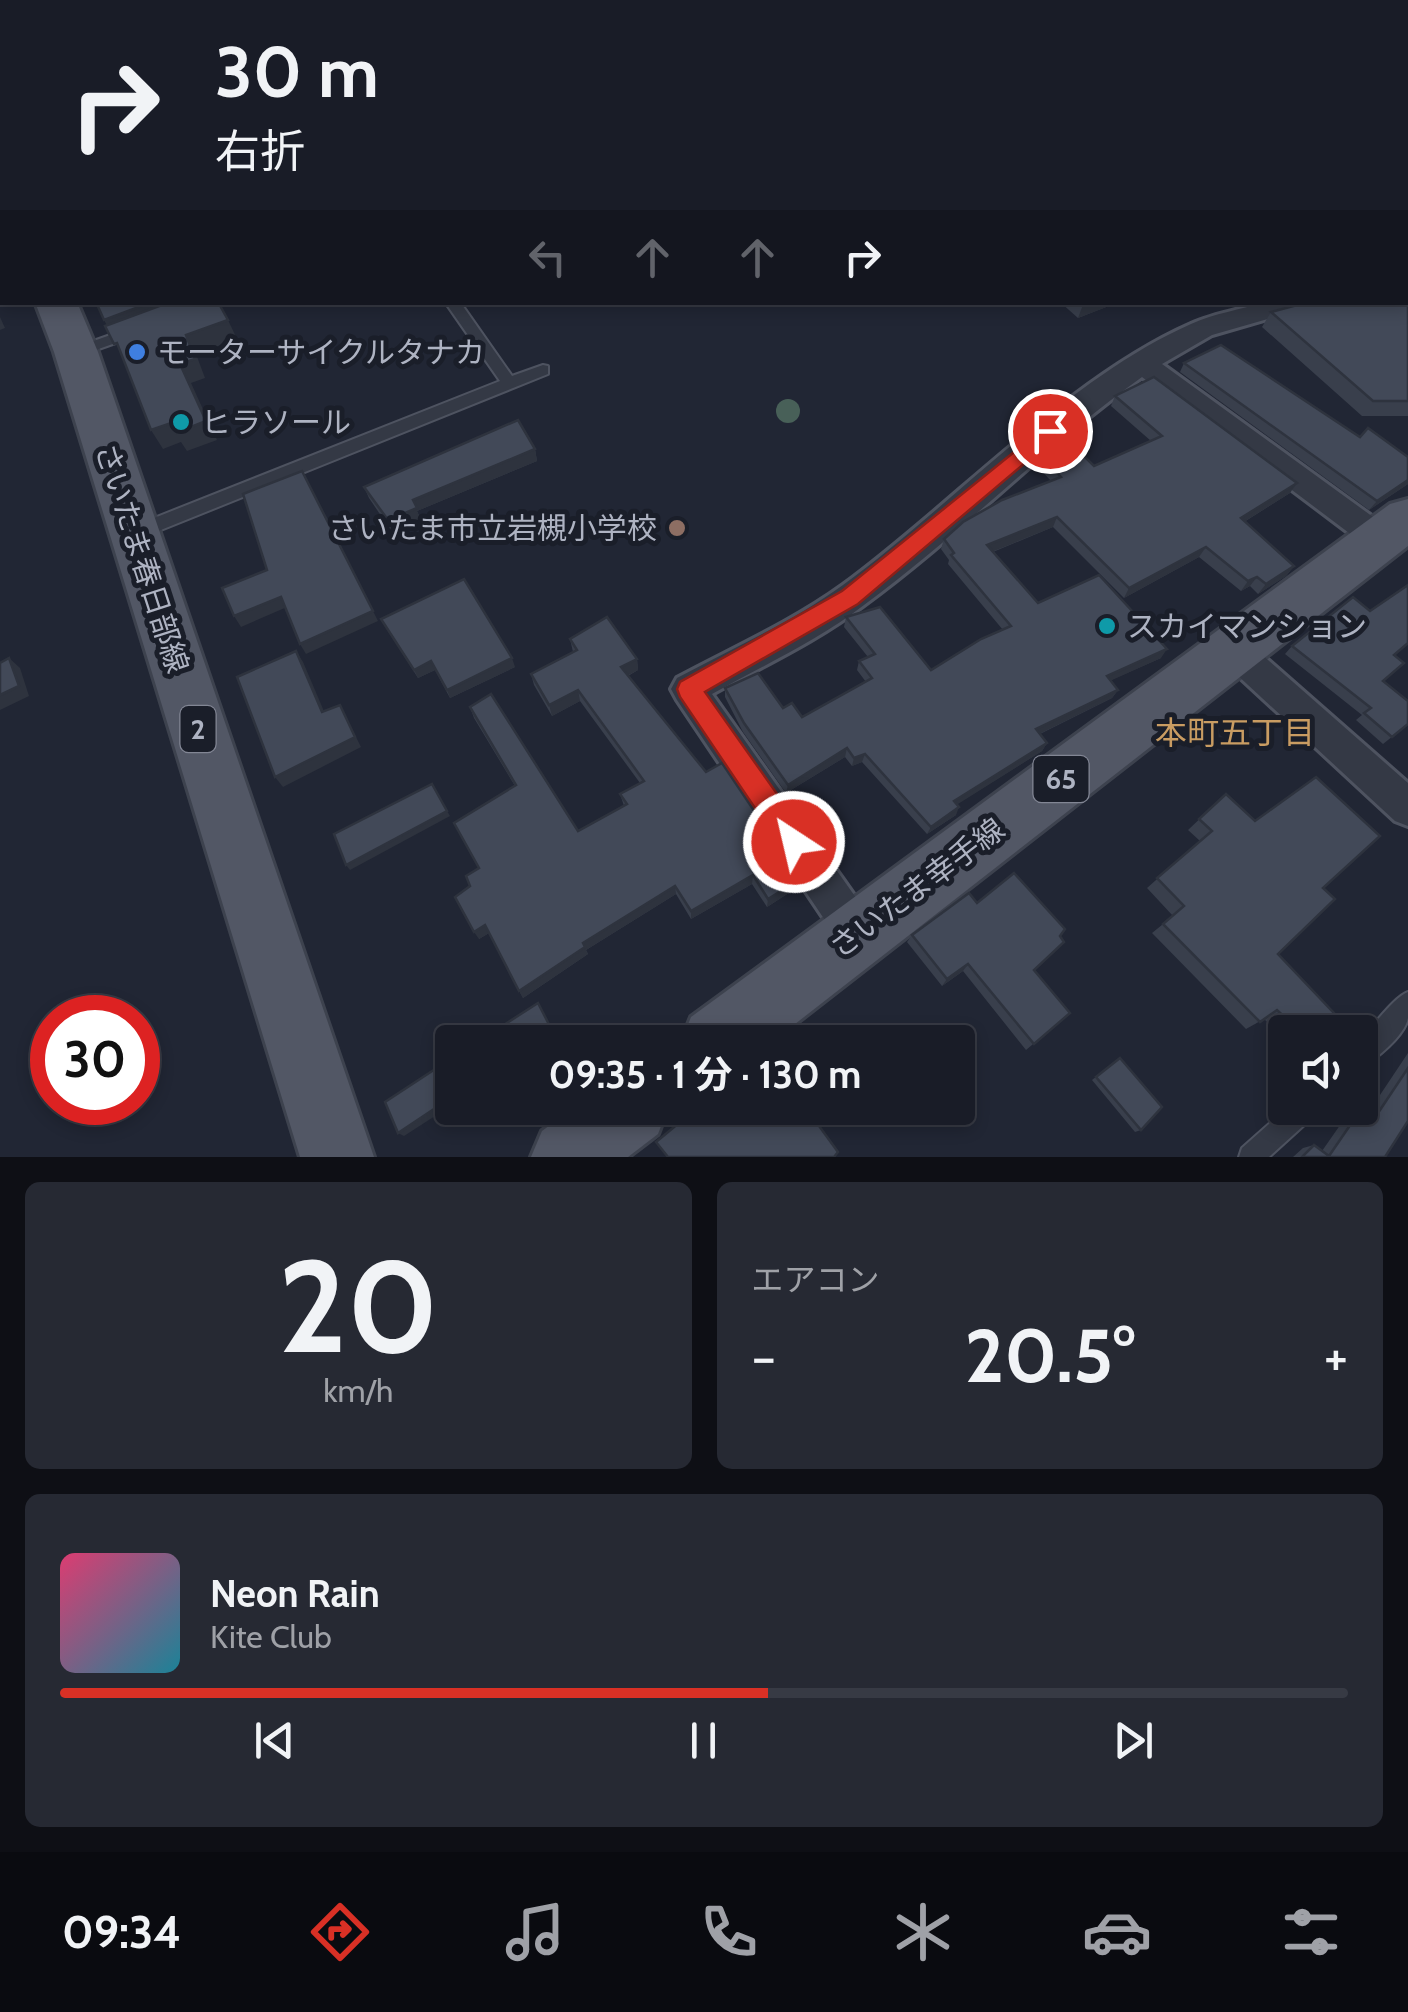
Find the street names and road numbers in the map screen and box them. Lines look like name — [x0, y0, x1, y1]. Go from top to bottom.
street label: さいたま春日部線 — [87, 439, 197, 677]
road number: 2 — [180, 706, 216, 752]
road number: 65 — [1034, 756, 1088, 802]
street label: さいたま幸手線 — [822, 810, 1012, 966]

